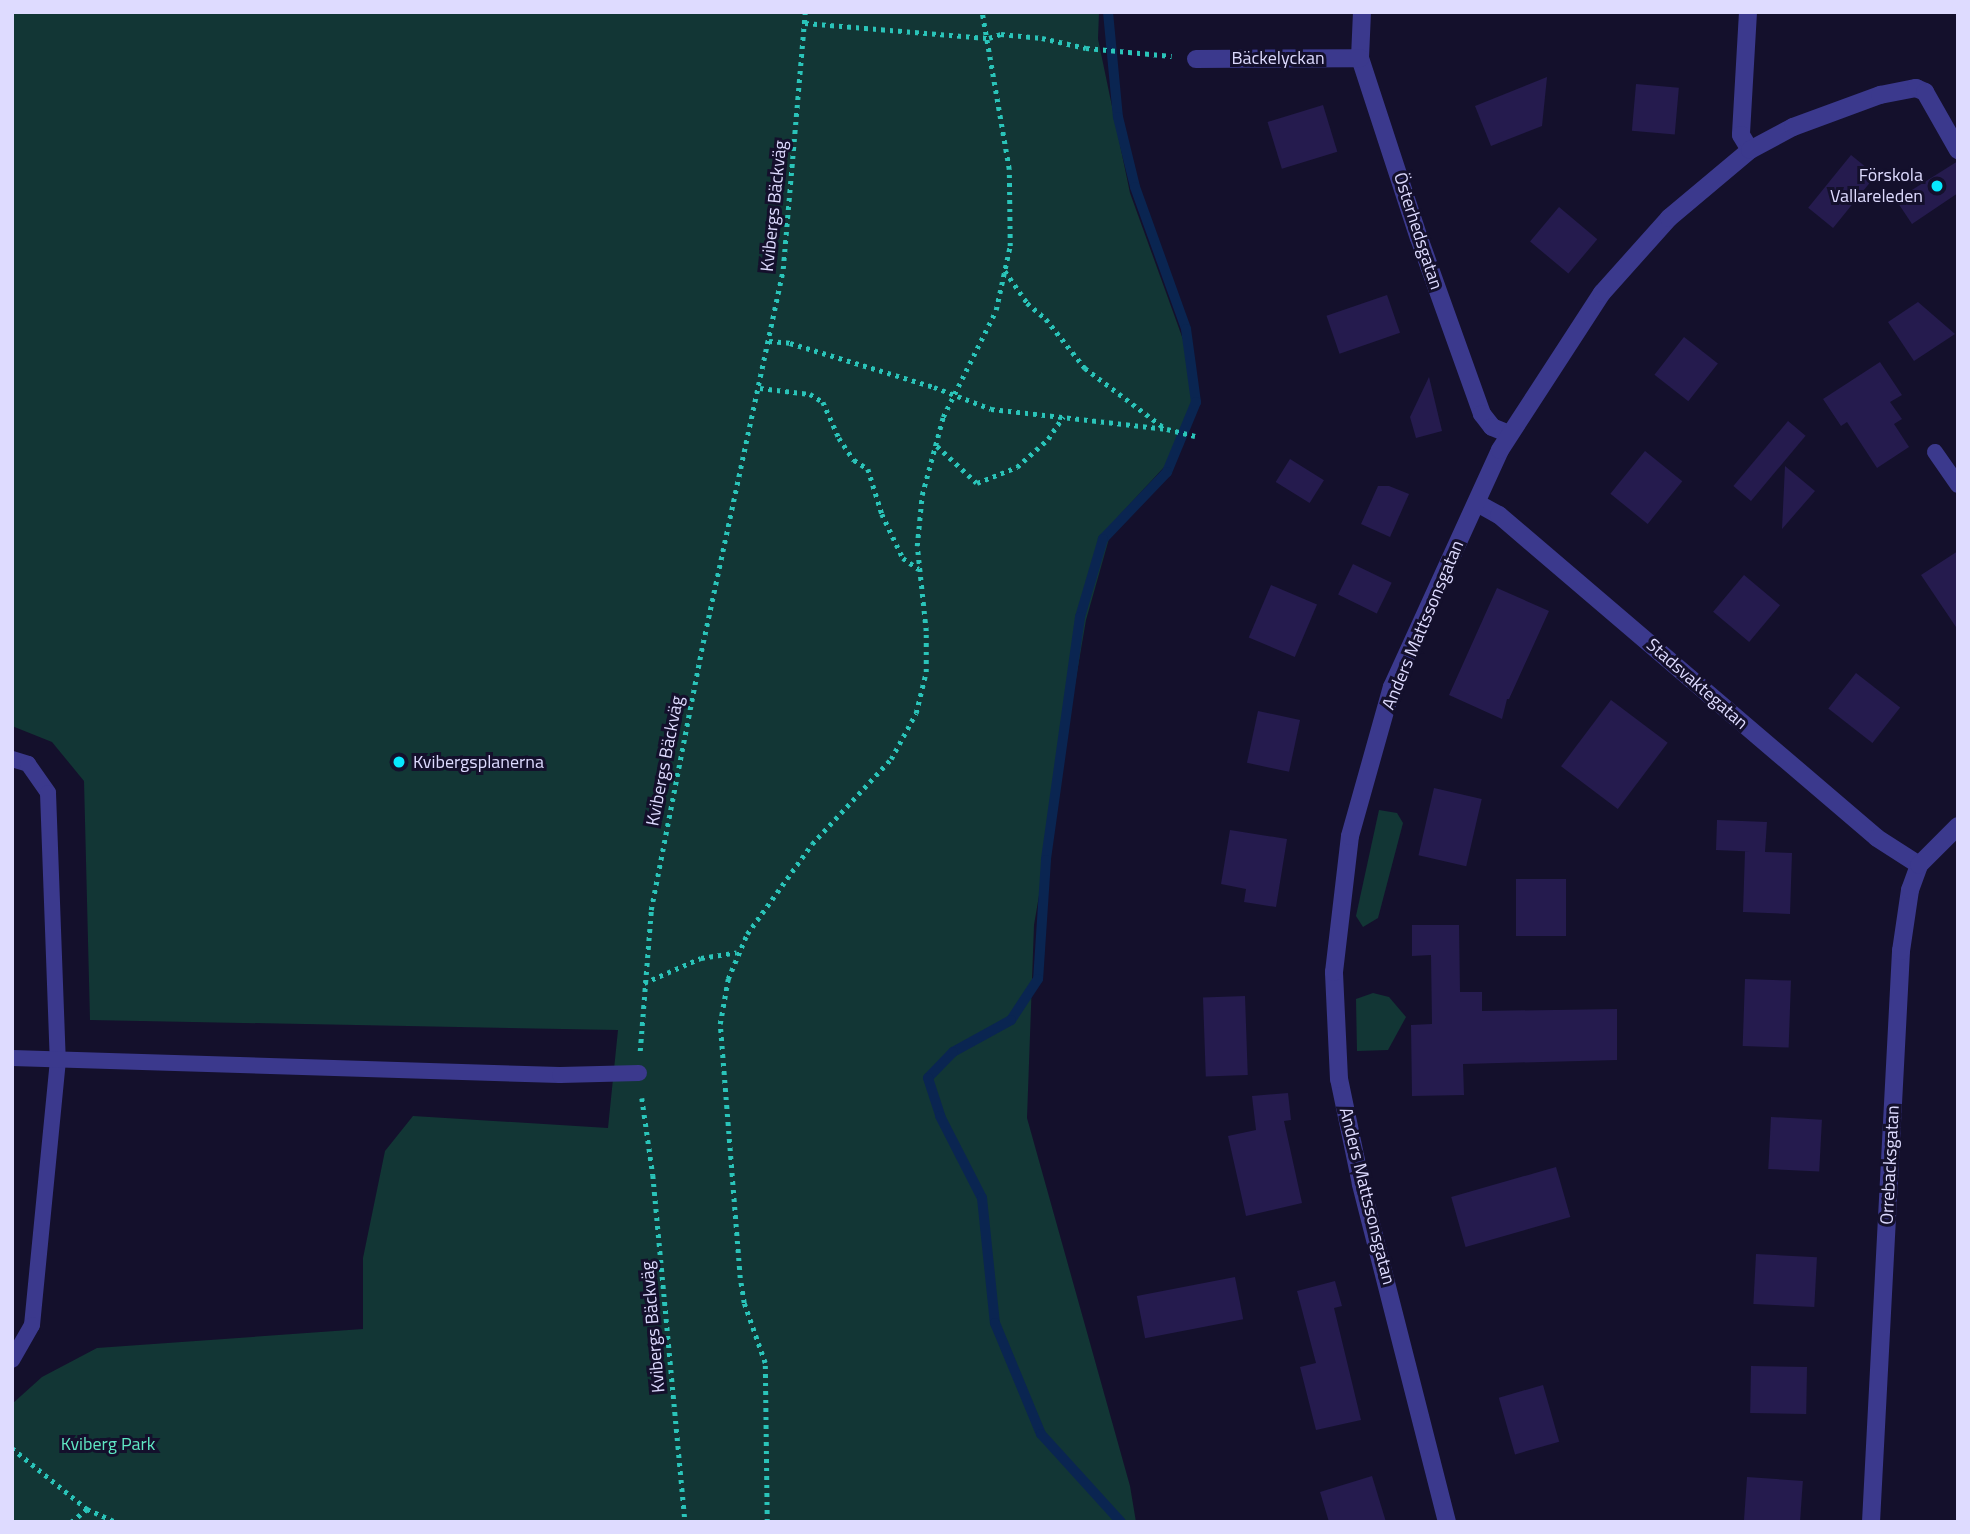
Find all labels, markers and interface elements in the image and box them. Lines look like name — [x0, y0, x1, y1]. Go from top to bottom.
street label: Bäckelyckan — [1231, 47, 1325, 69]
street label: Kvibergs Bäckväg — [756, 139, 792, 273]
place label: Förskola Vallareleden — [1830, 165, 1923, 208]
street label: Österhedsgatan — [1389, 170, 1447, 292]
marker: Förskola Vallareleden — [1929, 178, 1945, 194]
street label: Anders Mattssonsgatan — [1378, 537, 1468, 713]
street label: Stadsvaktegatan — [1642, 634, 1752, 734]
street label: Kvibergs Bäckväg — [642, 694, 688, 828]
place label: Kvibergsplanerna — [413, 751, 544, 773]
marker: Kvibergsplanerna — [391, 754, 407, 770]
street label: Anders Mattssonsgatan — [1335, 1105, 1399, 1287]
street label: Orrebacksgatan — [1876, 1105, 1904, 1225]
street label: Kvibergs Bäckväg — [636, 1260, 670, 1394]
park label: Kviberg Park — [61, 1433, 155, 1455]

